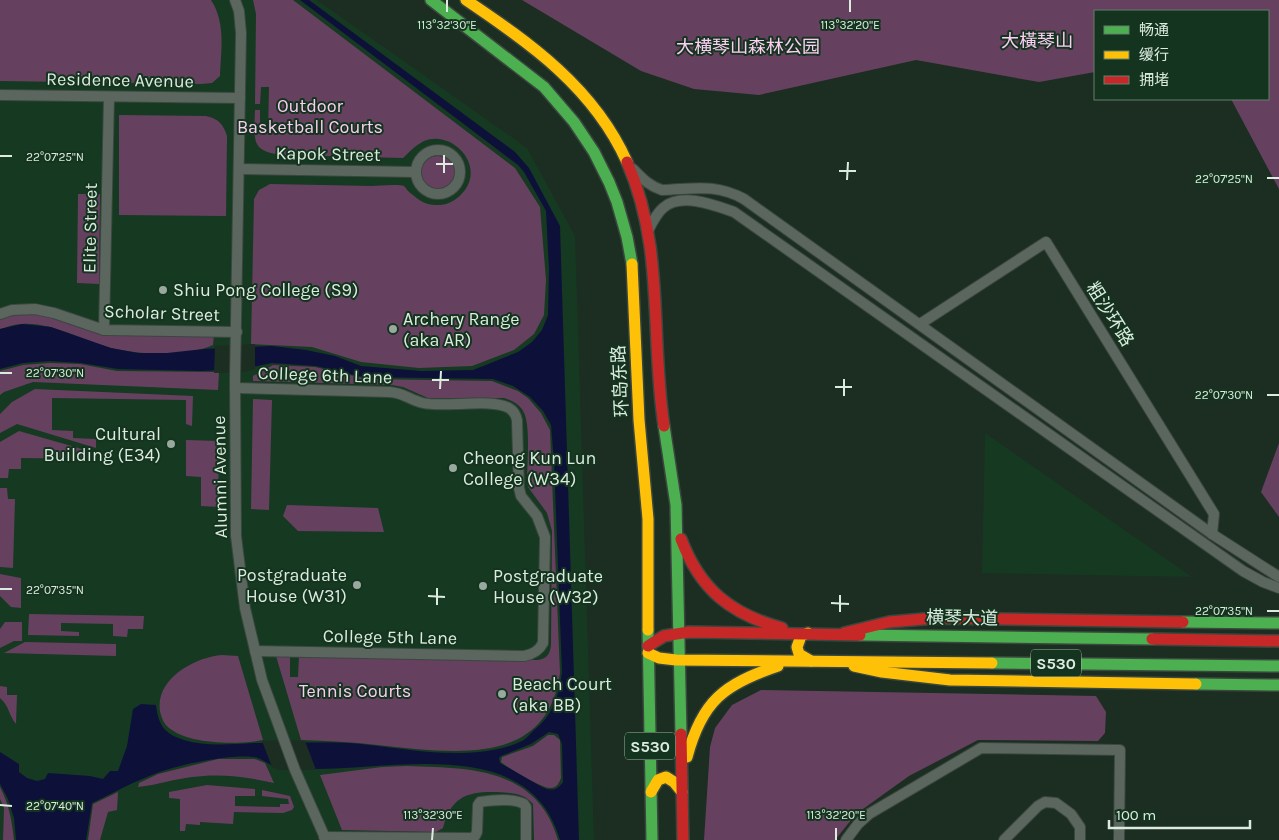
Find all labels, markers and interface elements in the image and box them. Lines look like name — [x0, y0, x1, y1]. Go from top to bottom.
legend — [1094, 10, 1269, 100]
text: 113°32'30"E — [417, 18, 477, 32]
text: 113°32'20"E — [820, 18, 880, 32]
text: 畅通 — [1139, 21, 1169, 39]
park label: 大橫琴山 — [1001, 30, 1073, 52]
park label: 大横琴山森林公园 — [676, 36, 820, 58]
text: 缓行 — [1139, 46, 1169, 64]
street label: Residence Avenue — [46, 68, 194, 92]
text: 拥堵 — [1139, 71, 1169, 89]
park label: Outdoor Basketball Courts — [237, 95, 383, 138]
street label: Kapok Street — [275, 142, 381, 166]
text: 22°07'25"N — [26, 150, 84, 164]
text: 22°07'25"N — [1195, 172, 1253, 186]
street label: Elite Street — [78, 182, 102, 273]
street label: 粗沙环路 — [1082, 278, 1138, 350]
place label: Shiu Pong College (S9) — [173, 279, 358, 301]
marker: Shiu Pong College (S9) — [157, 284, 169, 296]
street label: Scholar Street — [104, 300, 221, 326]
place label: Archery Range (aka AR) — [403, 308, 520, 351]
marker: Archery Range (aka AR) — [387, 323, 399, 335]
street label: 环岛东路 — [607, 344, 633, 418]
street label: College 6th Lane — [257, 362, 393, 388]
text: 22°07'30"N — [26, 366, 84, 380]
text: 22°07'30"N — [1195, 388, 1253, 402]
street label: Alumni Avenue — [208, 415, 232, 539]
place label: Cultural Building (E34) — [44, 423, 161, 466]
marker: Cultural Building (E34) — [165, 438, 177, 450]
place label: Cheong Kun Lun College (W34) — [463, 447, 596, 490]
marker: Cheong Kun Lun College (W34) — [447, 462, 459, 474]
place label: Postgraduate House (W31) — [237, 564, 347, 607]
place label: Postgraduate House (W32) — [493, 565, 603, 608]
marker: Postgraduate House (W31) — [351, 579, 363, 591]
marker: Postgraduate House (W32) — [477, 580, 489, 592]
text: 22°07'35"N — [26, 583, 84, 597]
text: 22°07'35"N — [1195, 604, 1253, 618]
street label: 横琴大道 — [926, 606, 998, 630]
street label: College 5th Lane — [323, 625, 457, 649]
road number: S530 — [1031, 650, 1081, 676]
place label: Beach Court (aka BB) — [512, 673, 612, 716]
park label: Tennis Courts — [299, 680, 411, 702]
marker: Beach Court (aka BB) — [496, 688, 508, 700]
road number: S530 — [625, 732, 675, 759]
scale bar — [1109, 798, 1250, 830]
text: 22°07'40"N — [26, 799, 84, 813]
text: 100 m — [1116, 806, 1156, 824]
text: 113°32'30"E — [403, 808, 463, 822]
text: 113°32'20"E — [806, 808, 866, 822]

